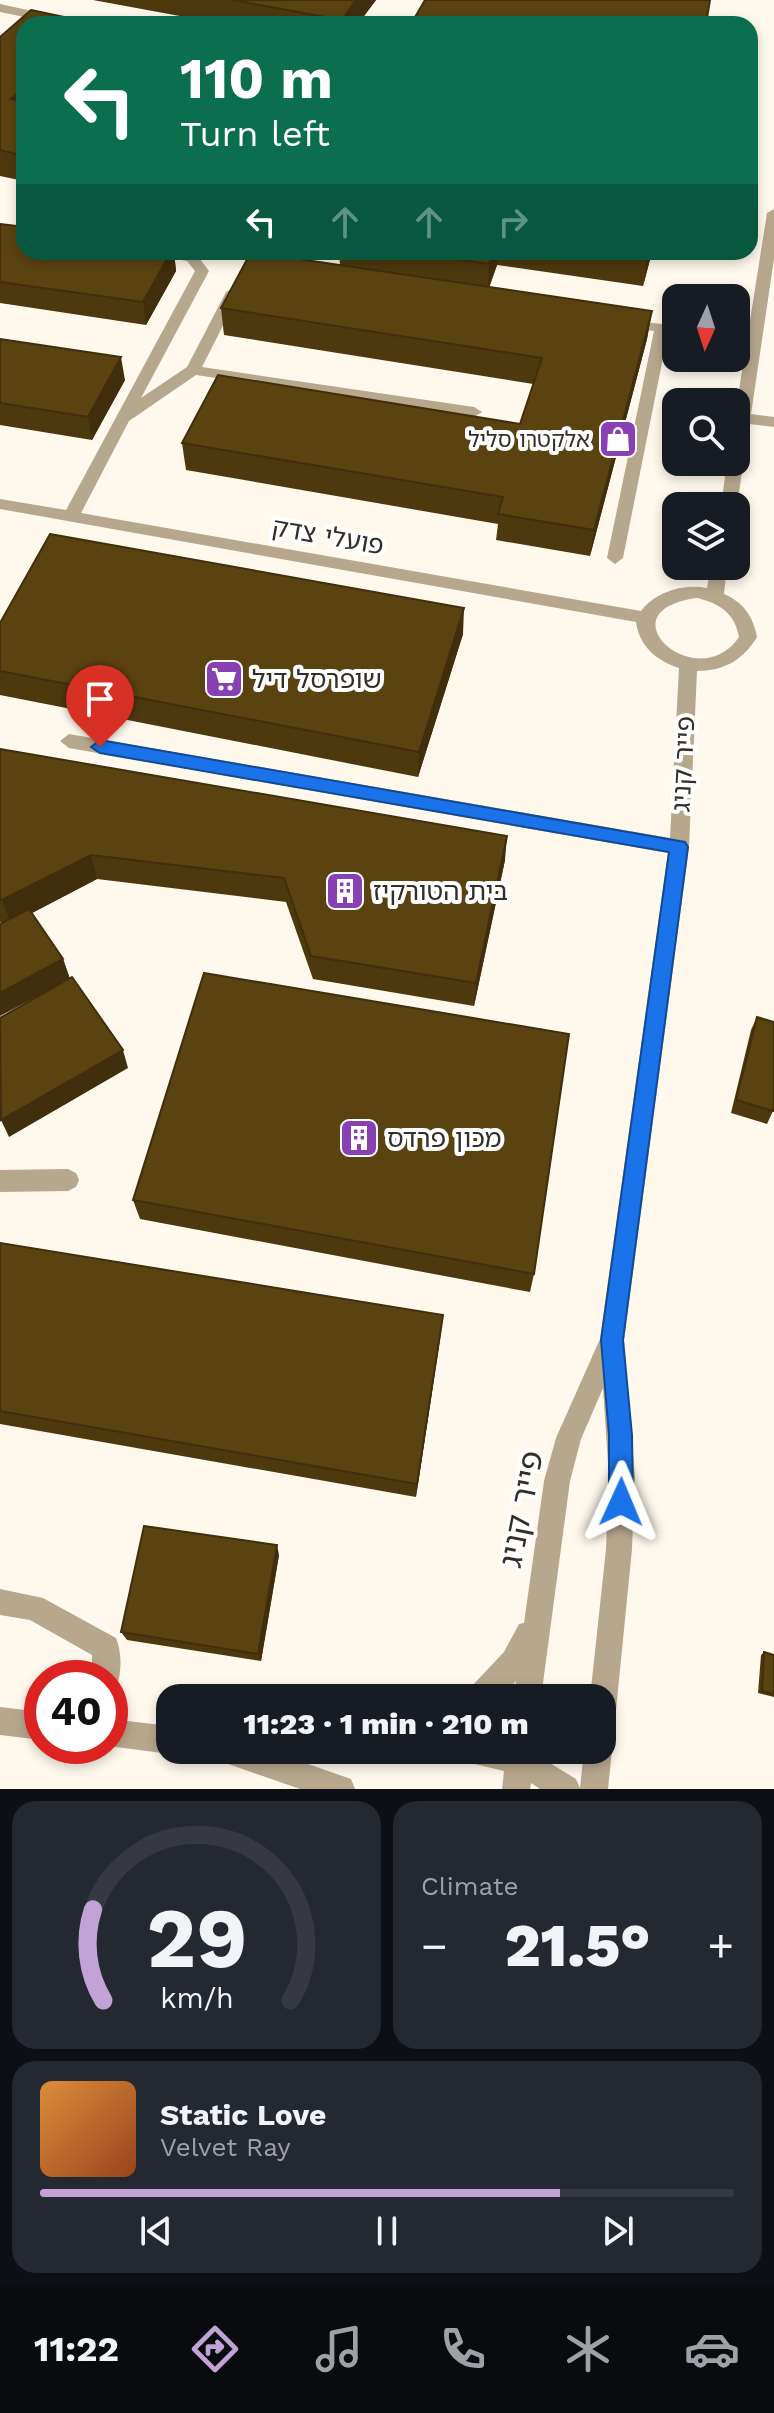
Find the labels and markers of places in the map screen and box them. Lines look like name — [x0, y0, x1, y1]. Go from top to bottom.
shop icon: אלקטרו סליל — [597, 418, 639, 460]
place label: אלקטרו סליל — [468, 427, 590, 452]
supermarket icon: שופרסל דיל — [203, 658, 245, 700]
place label: שופרסל דיל — [252, 664, 382, 694]
pin — [66, 665, 134, 747]
building icon: בית הטורקיז — [324, 870, 366, 912]
place label: בית הטורקיז — [373, 876, 508, 906]
building icon: מכון פרדס — [338, 1117, 380, 1159]
place label: מכון פרדס — [387, 1123, 501, 1153]

